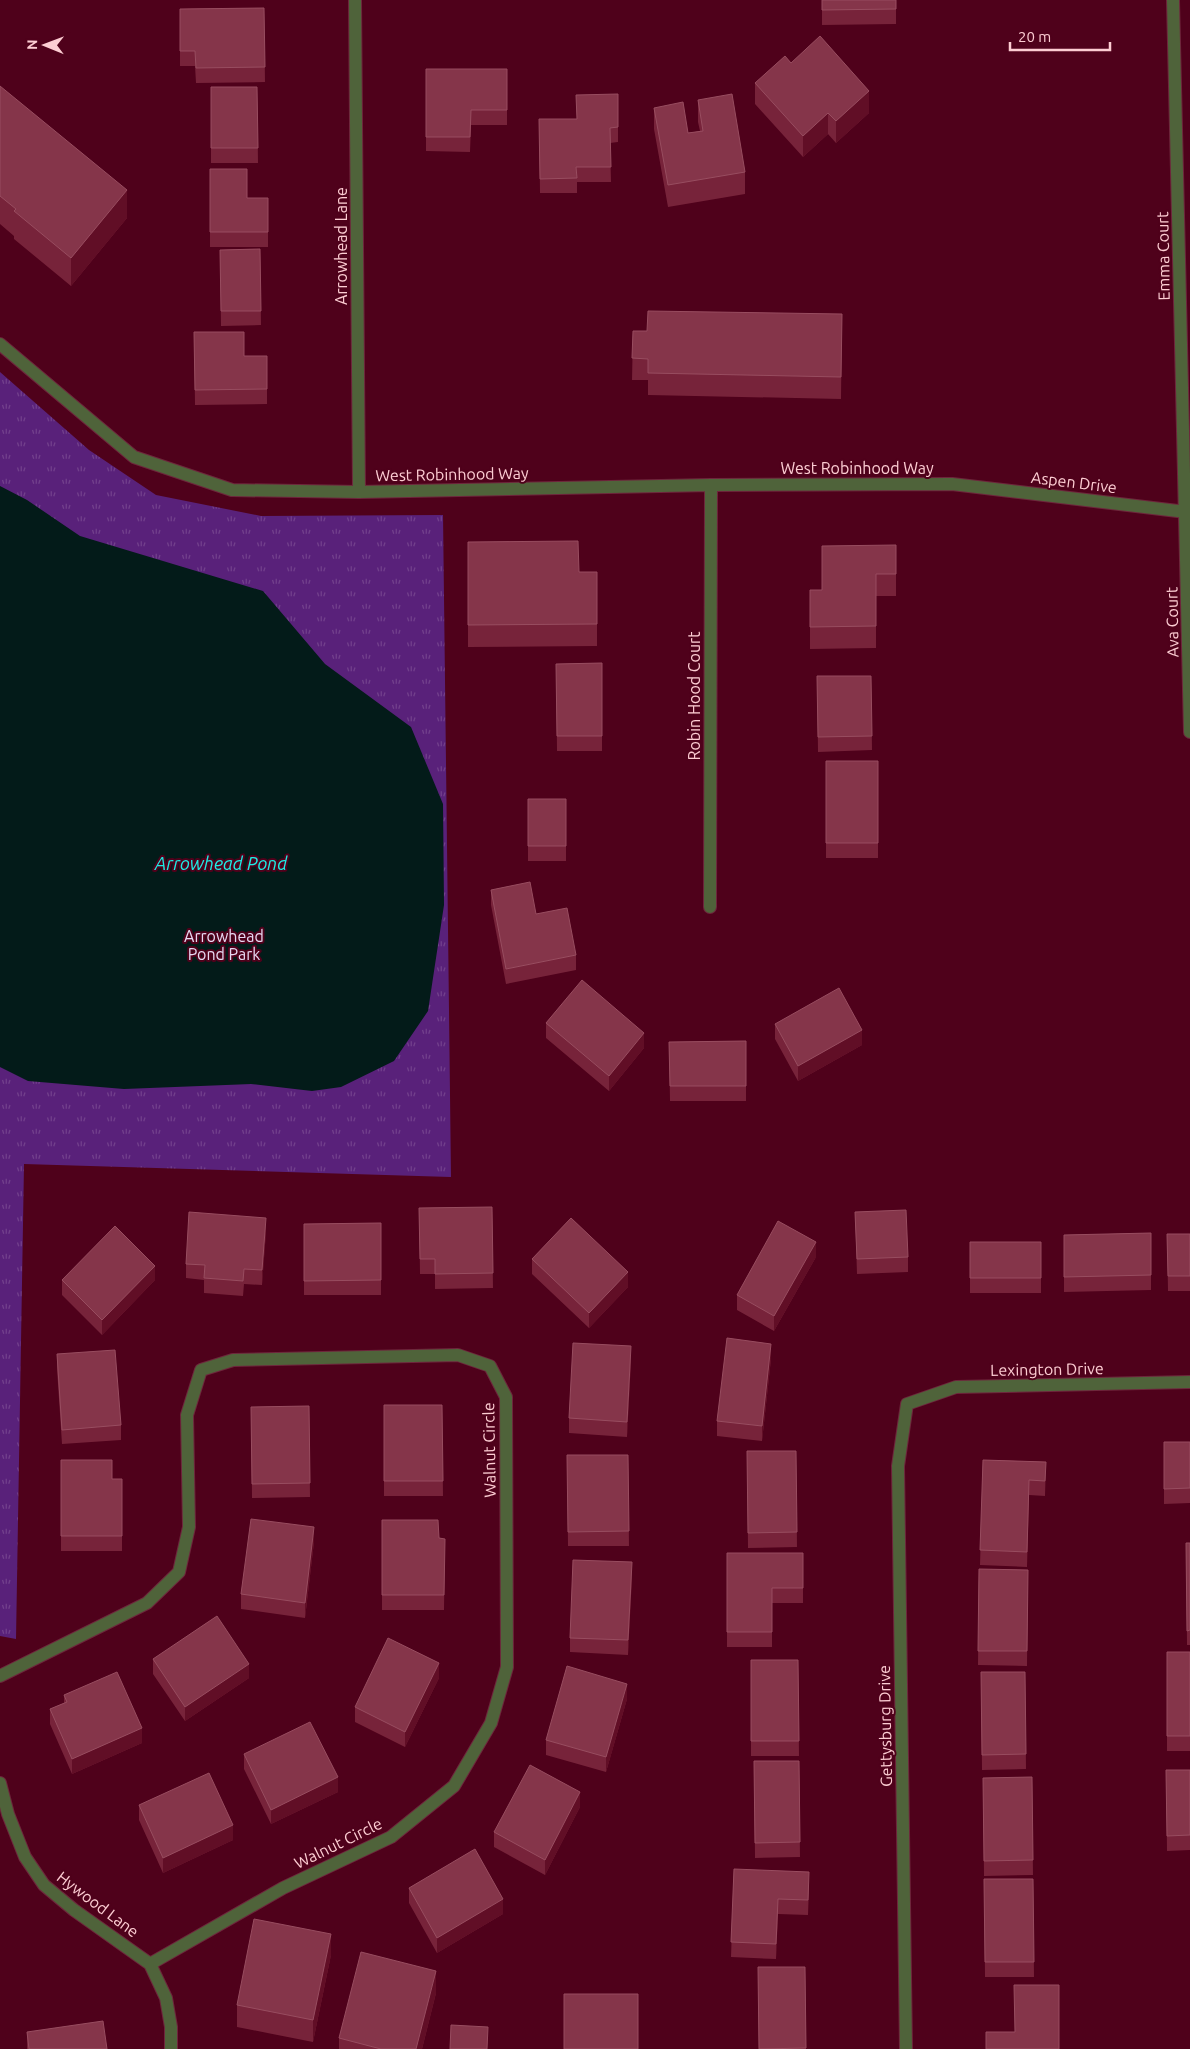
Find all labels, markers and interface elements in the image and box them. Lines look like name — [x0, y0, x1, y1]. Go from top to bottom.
north arrow — [20, 20, 70, 70]
scale bar — [1010, 20, 1110, 52]
text: 20 m — [1018, 28, 1051, 45]
text: N — [24, 39, 40, 50]
street label: Arrowhead Lane — [332, 187, 350, 305]
street label: Emma Court — [1153, 211, 1173, 301]
street label: West Robinhood Way — [780, 459, 934, 477]
street label: West Robinhood Way — [375, 464, 529, 484]
street label: Aspen Drive — [1030, 468, 1118, 496]
street label: Ava Court — [1162, 586, 1182, 657]
street label: Robin Hood Court — [685, 631, 703, 760]
water label: Arrowhead Pond — [154, 853, 288, 873]
park label: Arrowhead Pond Park — [184, 927, 264, 963]
street label: Lexington Drive — [990, 1359, 1104, 1379]
street label: Walnut Circle — [479, 1402, 499, 1498]
street label: Gettysburg Drive — [875, 1665, 895, 1787]
street label: Walnut Circle — [291, 1814, 385, 1872]
street label: Hywood Lane — [54, 1867, 142, 1941]

